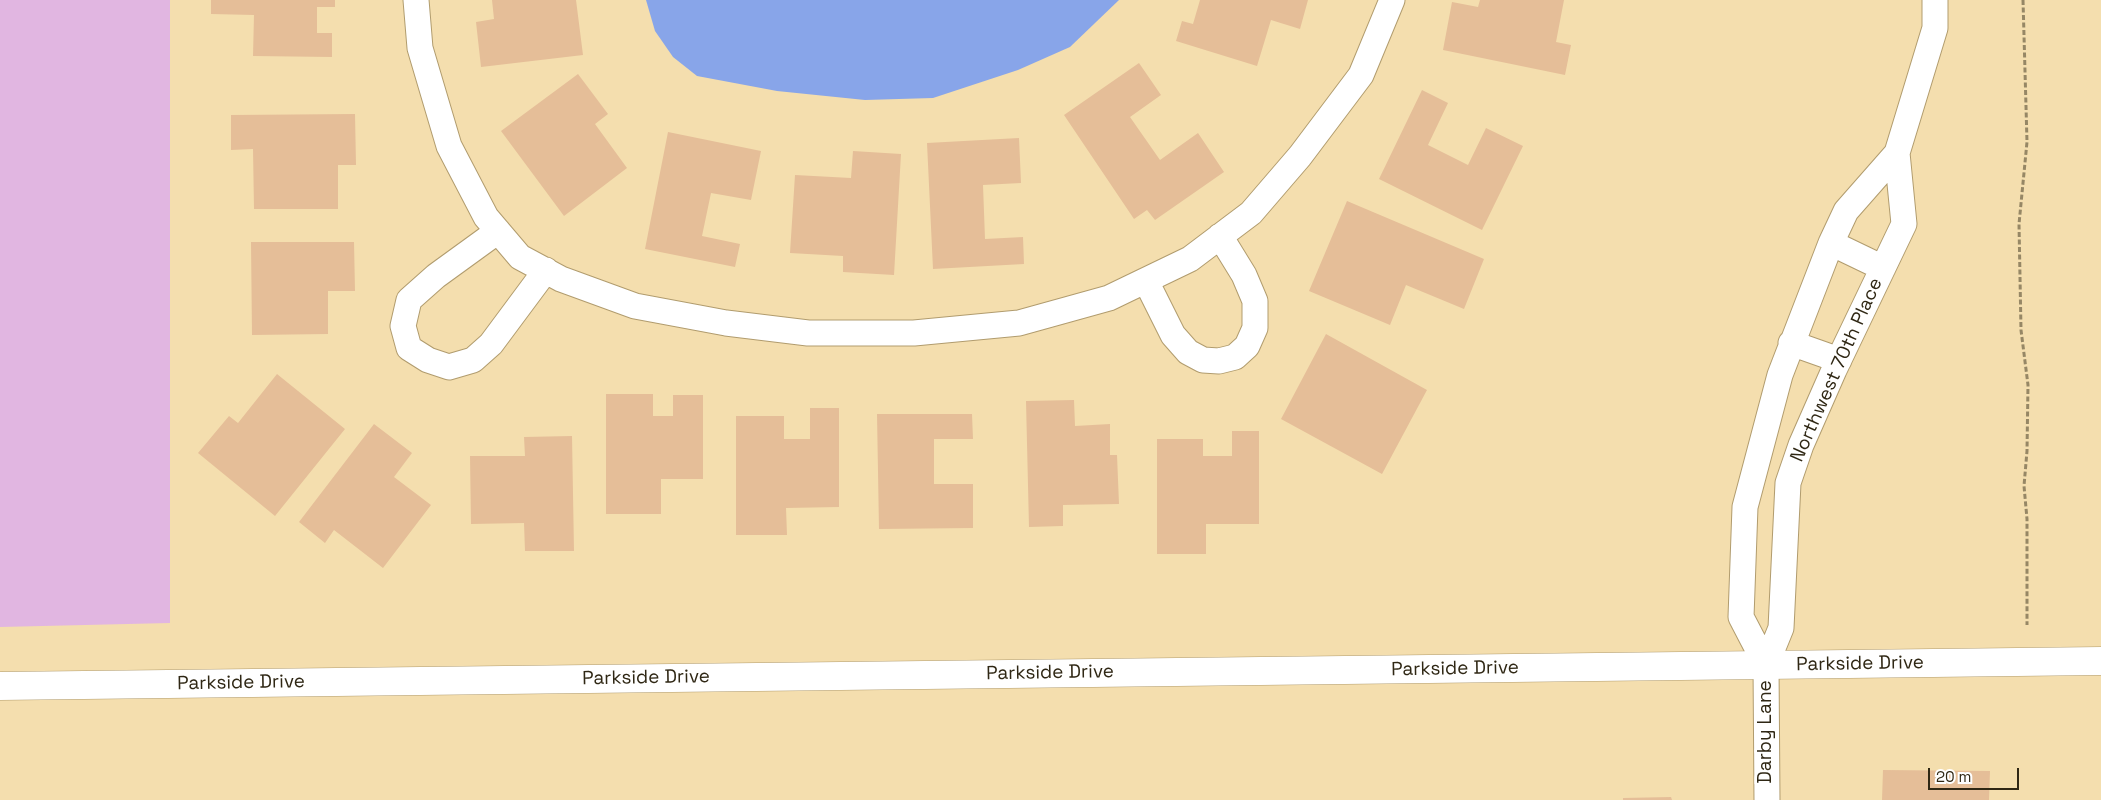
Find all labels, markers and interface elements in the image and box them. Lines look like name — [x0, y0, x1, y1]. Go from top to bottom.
street label: Northwest 70th Place — [1786, 275, 1888, 465]
street label: Parkside Drive — [1796, 651, 1924, 677]
street label: Parkside Drive — [1391, 656, 1519, 682]
street label: Parkside Drive — [986, 660, 1114, 686]
street label: Parkside Drive — [582, 665, 710, 691]
street label: Parkside Drive — [177, 670, 305, 696]
street label: Darby Lane — [1755, 680, 1777, 784]
scale bar — [1931, 758, 2022, 790]
text: 20 m — [1936, 767, 1971, 786]

